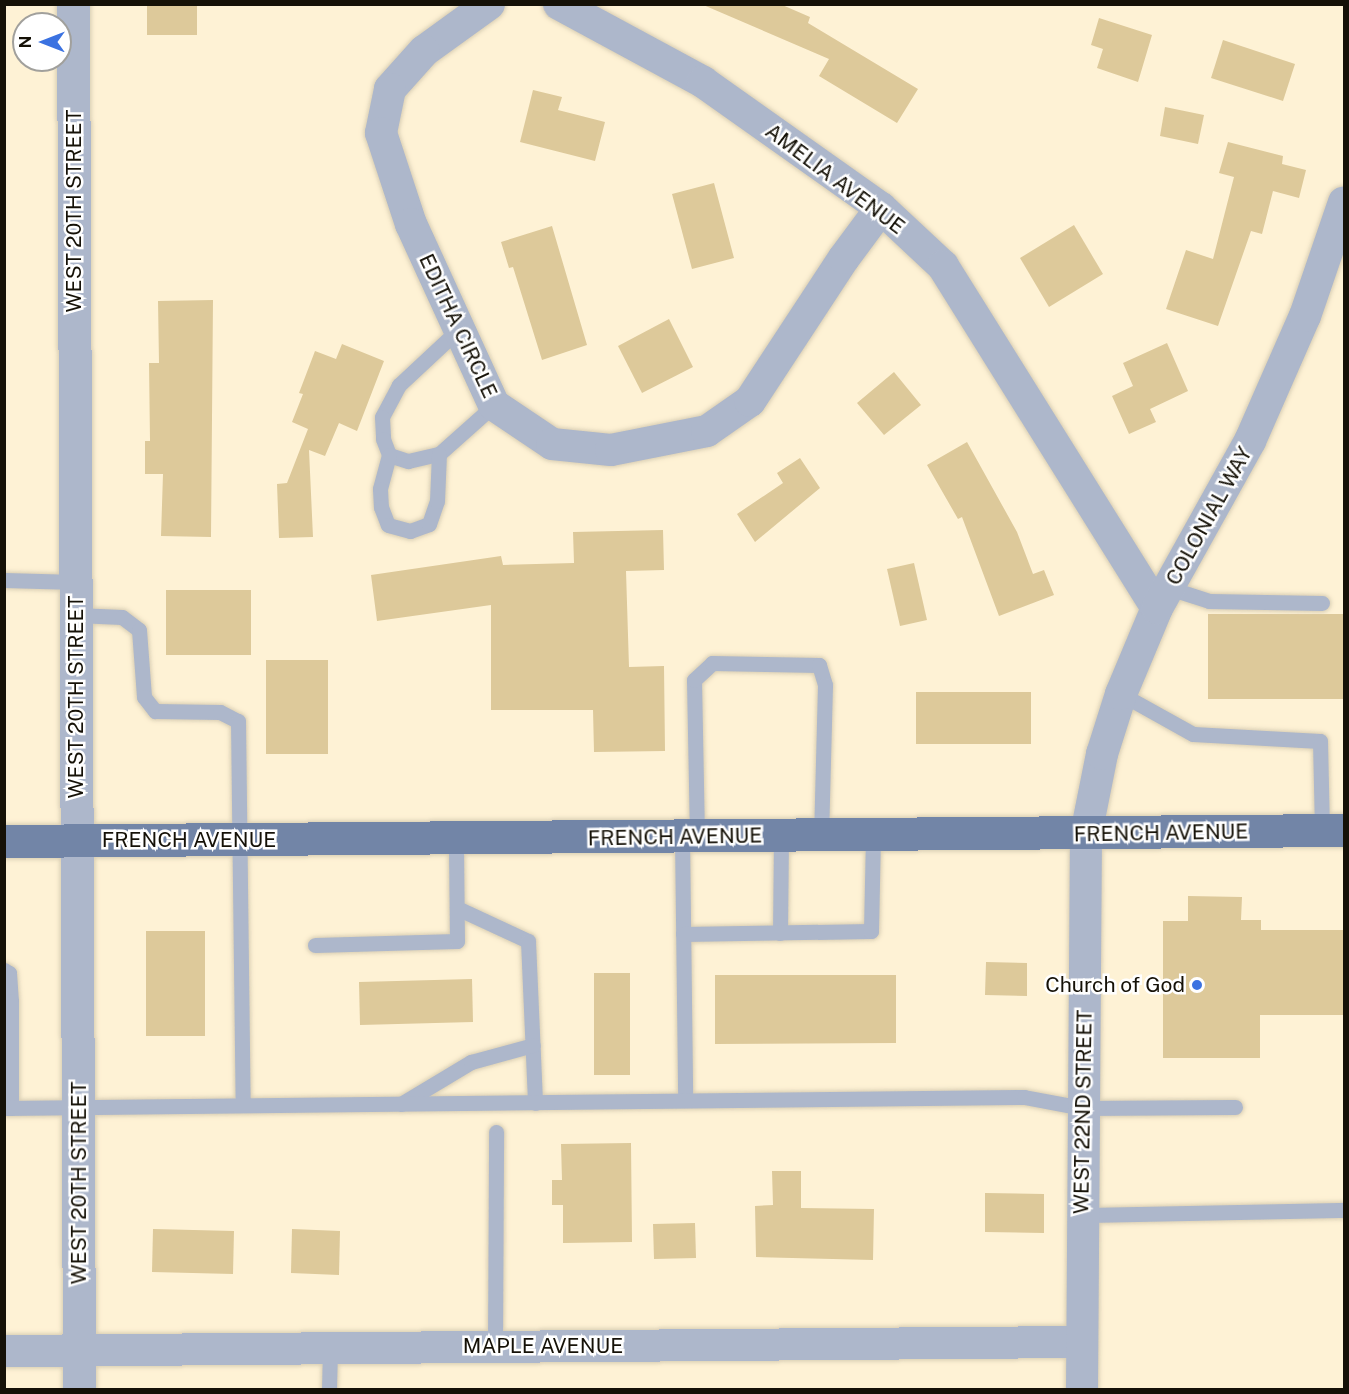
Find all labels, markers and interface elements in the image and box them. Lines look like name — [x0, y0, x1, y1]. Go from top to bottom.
north arrow — [12, 12, 72, 72]
text: N — [16, 36, 35, 48]
street label: WEST 20TH STREET — [61, 110, 87, 312]
street label: AMELIA AVENUE — [760, 118, 910, 240]
street label: EDITHA CIRCLE — [414, 250, 502, 402]
street label: COLONIAL WAY — [1160, 442, 1258, 590]
street label: WEST 20TH STREET — [63, 596, 89, 798]
street label: FRENCH AVENUE — [1073, 819, 1249, 847]
street label: FRENCH AVENUE — [587, 823, 763, 851]
street label: FRENCH AVENUE — [102, 827, 276, 853]
place label: Church of God — [1045, 972, 1185, 998]
marker: Church of God — [1190, 978, 1204, 992]
street label: WEST 22ND STREET — [1069, 1010, 1097, 1214]
street label: WEST 20TH STREET — [66, 1082, 92, 1284]
street label: MAPLE AVENUE — [463, 1333, 623, 1359]

